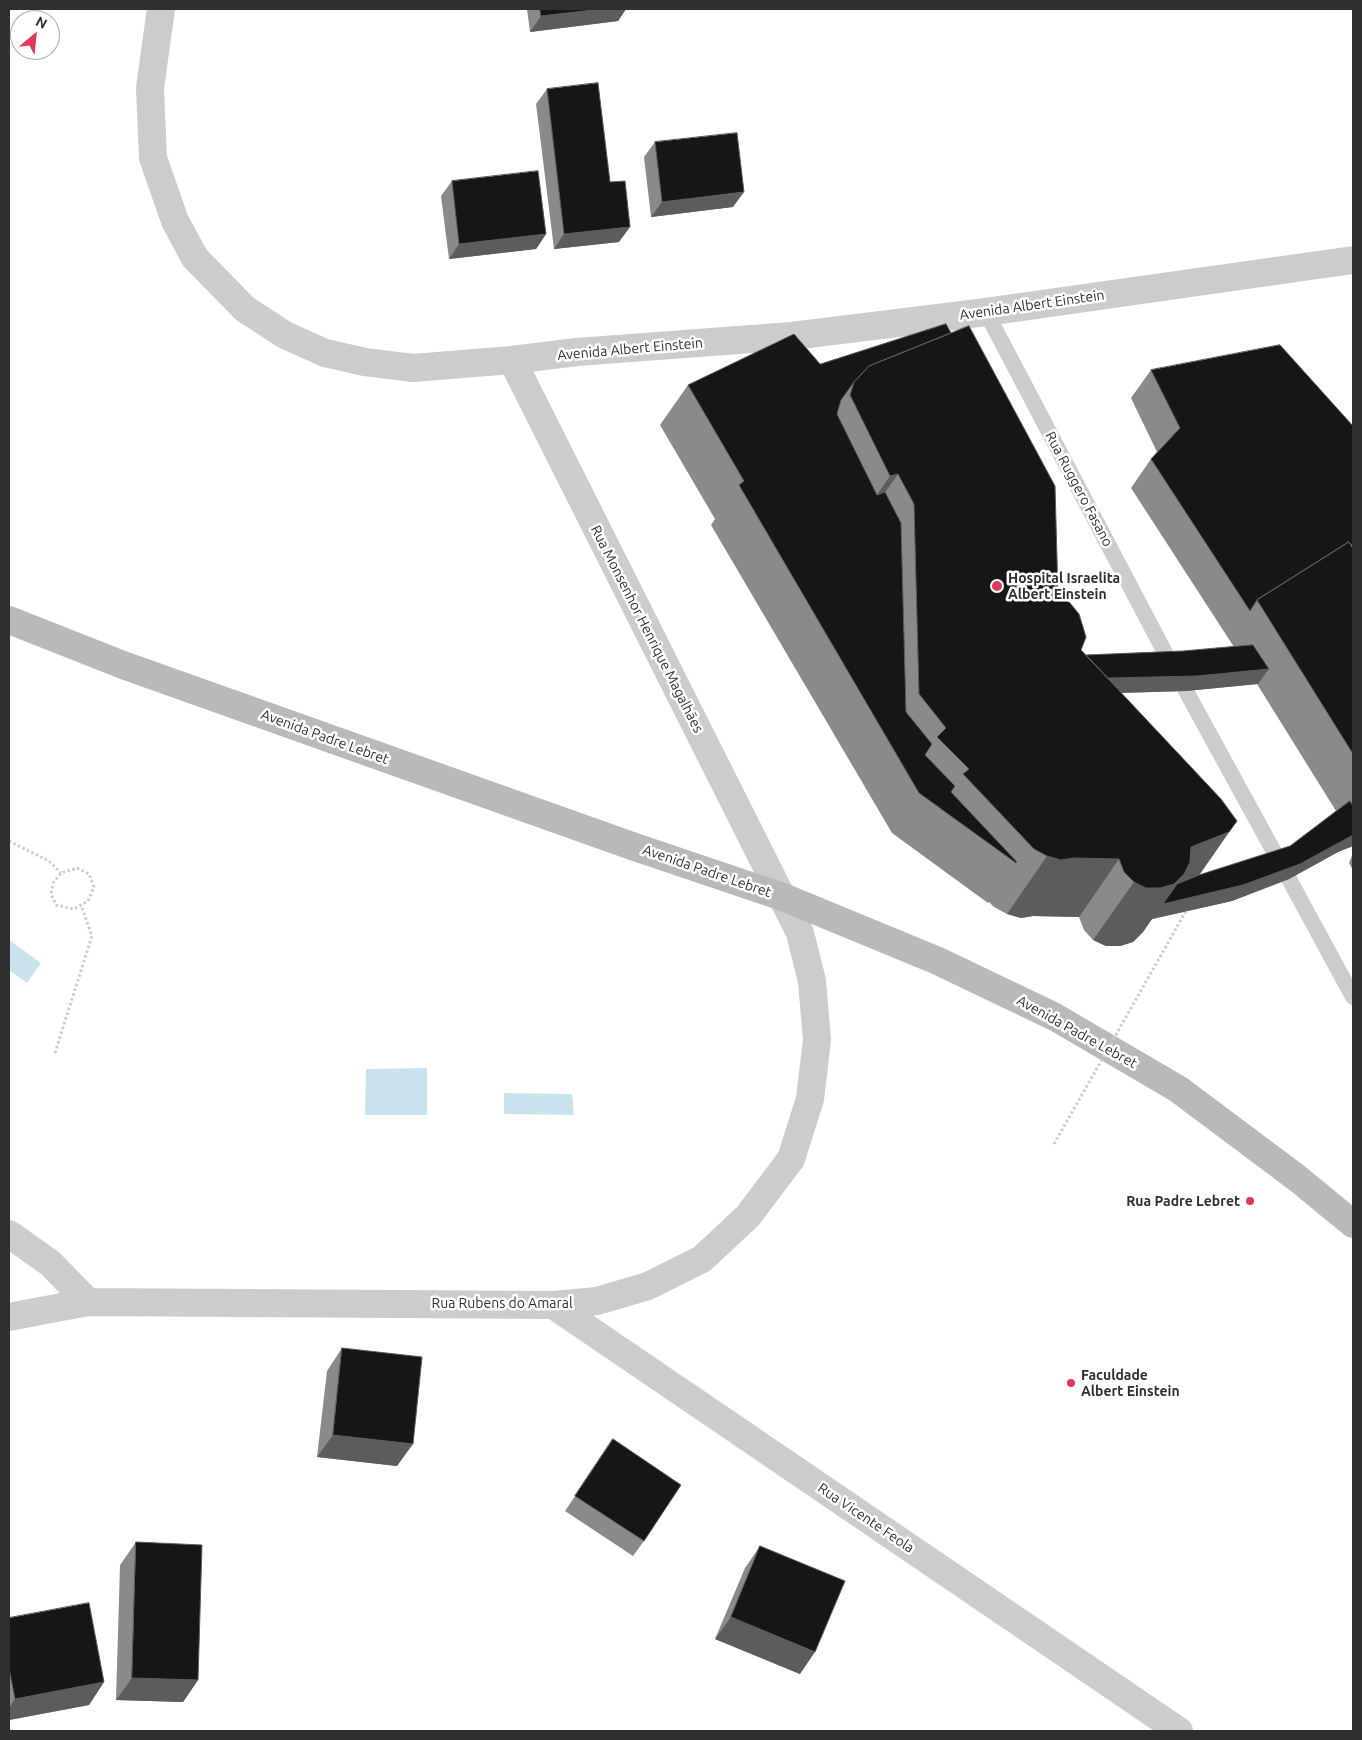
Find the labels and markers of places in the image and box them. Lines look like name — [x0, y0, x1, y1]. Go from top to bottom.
place label: Hospital Israelita Albert Einstein — [1008, 570, 1120, 602]
marker: Hospital Israelita Albert Einstein — [990, 579, 1004, 593]
place label: Rua Padre Lebret — [1126, 1193, 1240, 1209]
marker: Rua Padre Lebret — [1244, 1195, 1256, 1207]
place label: Faculdade Albert Einstein — [1081, 1367, 1180, 1400]
marker: Faculdade Albert Einstein — [1065, 1377, 1077, 1389]

